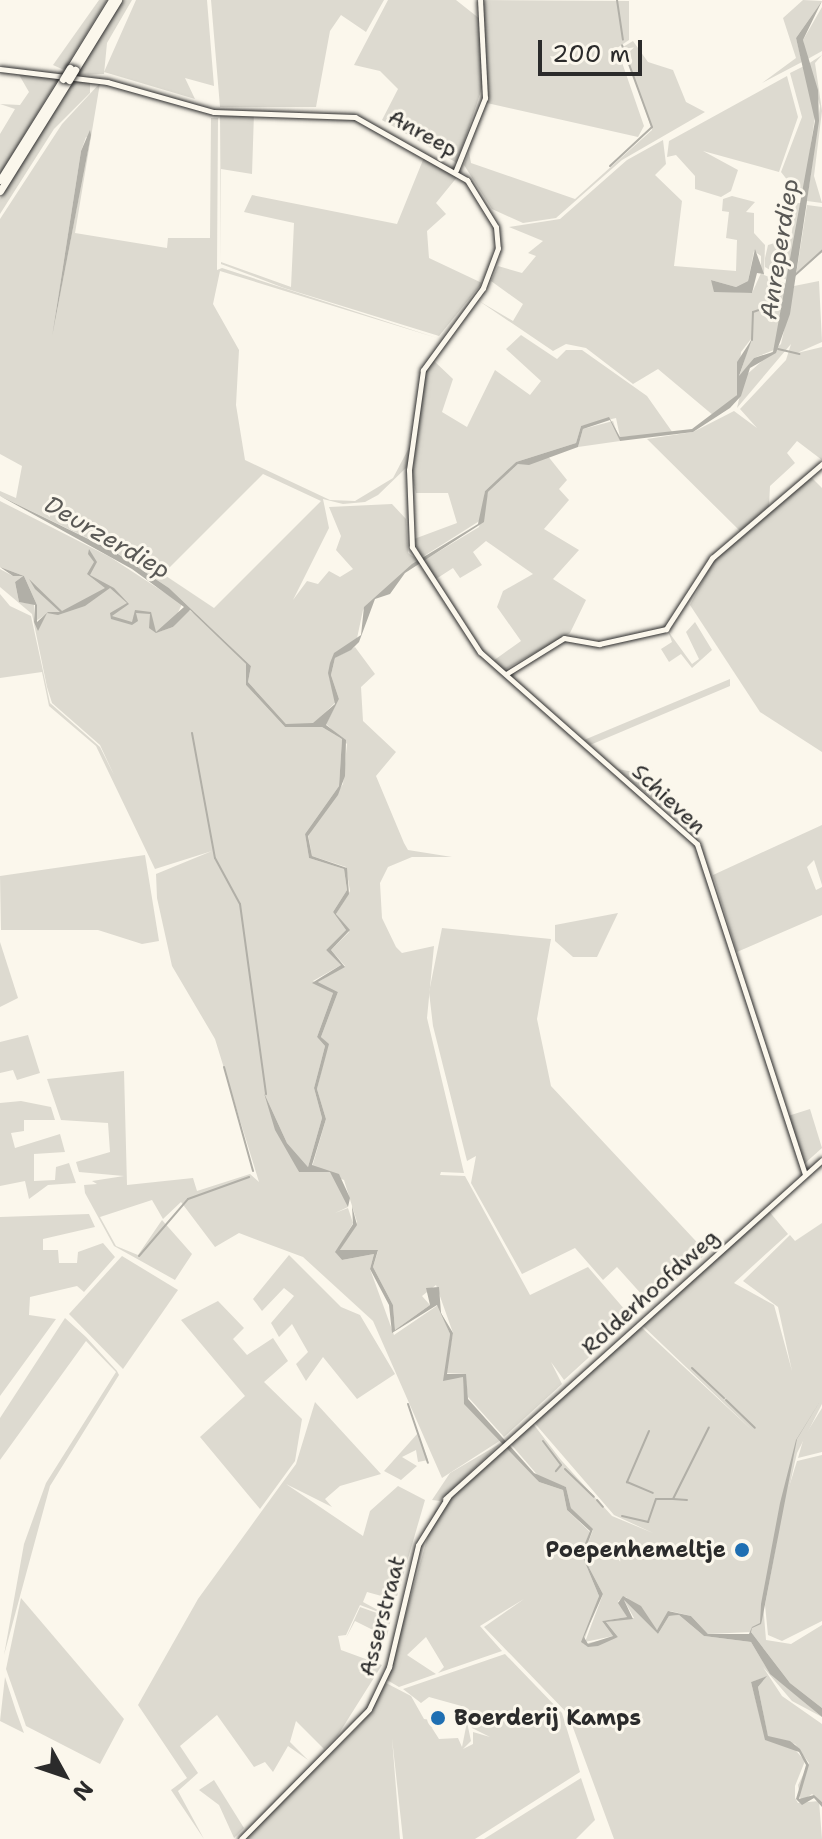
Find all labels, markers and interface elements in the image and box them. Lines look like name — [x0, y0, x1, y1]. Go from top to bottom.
scale bar — [542, 24, 646, 74]
text: 200 m — [552, 38, 630, 70]
street label: Anreep — [384, 103, 462, 163]
water label: Anreperdiep — [755, 176, 805, 322]
water label: Deurzerdiep — [39, 490, 175, 586]
street label: Schieven — [627, 758, 711, 840]
street label: Rolderhoofdweg — [576, 1224, 724, 1360]
place label: Poepenhemeltje — [546, 1537, 726, 1563]
marker: Poepenhemeltje — [733, 1541, 751, 1559]
street label: Asserstraat — [353, 1553, 411, 1679]
place label: Boerderij Kamps — [454, 1705, 641, 1731]
marker: Boerderij Kamps — [429, 1709, 447, 1727]
north arrow — [24, 1735, 104, 1815]
text: N — [66, 1775, 99, 1807]

